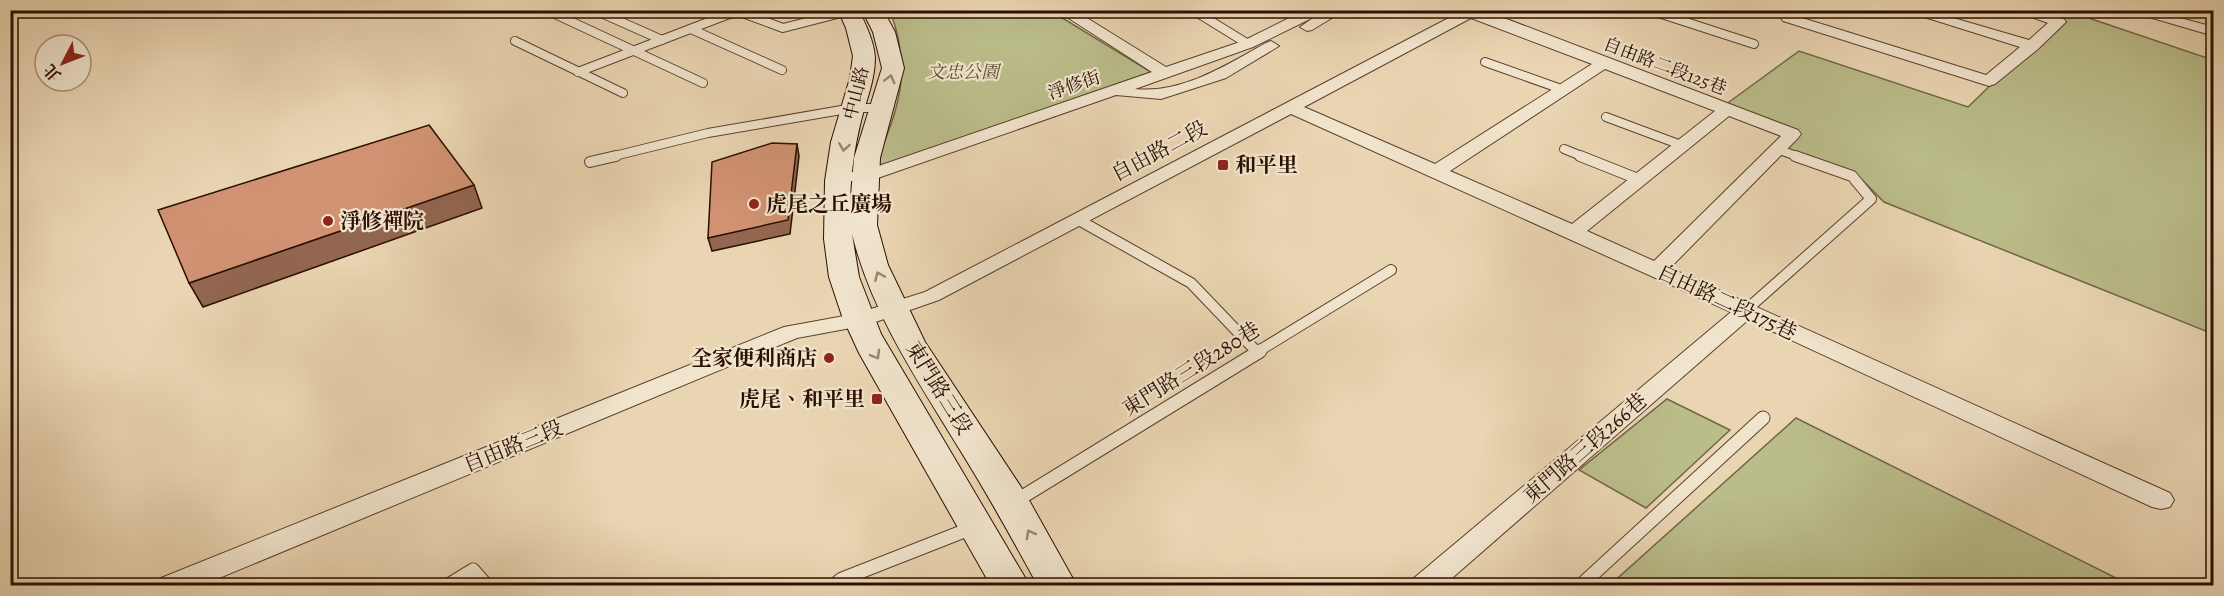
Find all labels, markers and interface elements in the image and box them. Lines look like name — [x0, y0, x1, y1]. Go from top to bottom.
street label: 自由路二段125巷 — [1600, 31, 1730, 101]
north arrow — [33, 33, 93, 93]
text: 北 — [39, 59, 66, 86]
park label: 文忠公園 — [927, 60, 1002, 84]
street label: 中山路 — [838, 64, 874, 122]
street label: 淨修街 — [1045, 65, 1103, 105]
one-way arrow — [883, 74, 896, 84]
street label: 自由路二段 — [1106, 114, 1212, 188]
one-way arrow — [838, 141, 851, 151]
place label: 和平里 — [1235, 151, 1298, 179]
marker: 和平里 — [1216, 158, 1230, 172]
place label: 虎尾之丘廣場 — [766, 190, 892, 218]
marker: 虎尾之丘廣場 — [747, 197, 761, 211]
place label: 淨修禪院 — [340, 207, 424, 235]
marker: 淨修禪院 — [321, 214, 335, 228]
street label: 自由路二段175巷 — [1653, 257, 1801, 347]
one-way arrow — [874, 271, 886, 282]
street label: 東門路三段280巷 — [1117, 315, 1265, 423]
street label: 東門路三段 — [899, 336, 979, 440]
place label: 全家便利商店 — [691, 344, 817, 372]
one-way arrow — [869, 349, 881, 359]
marker: 全家便利商店 — [822, 351, 836, 365]
place label: 虎尾、和平里 — [739, 385, 865, 413]
street label: 東門路三段266巷 — [1517, 386, 1653, 510]
marker: 虎尾、和平里 — [870, 392, 884, 406]
street label: 自由路三段 — [459, 413, 567, 479]
one-way arrow — [1026, 530, 1037, 541]

